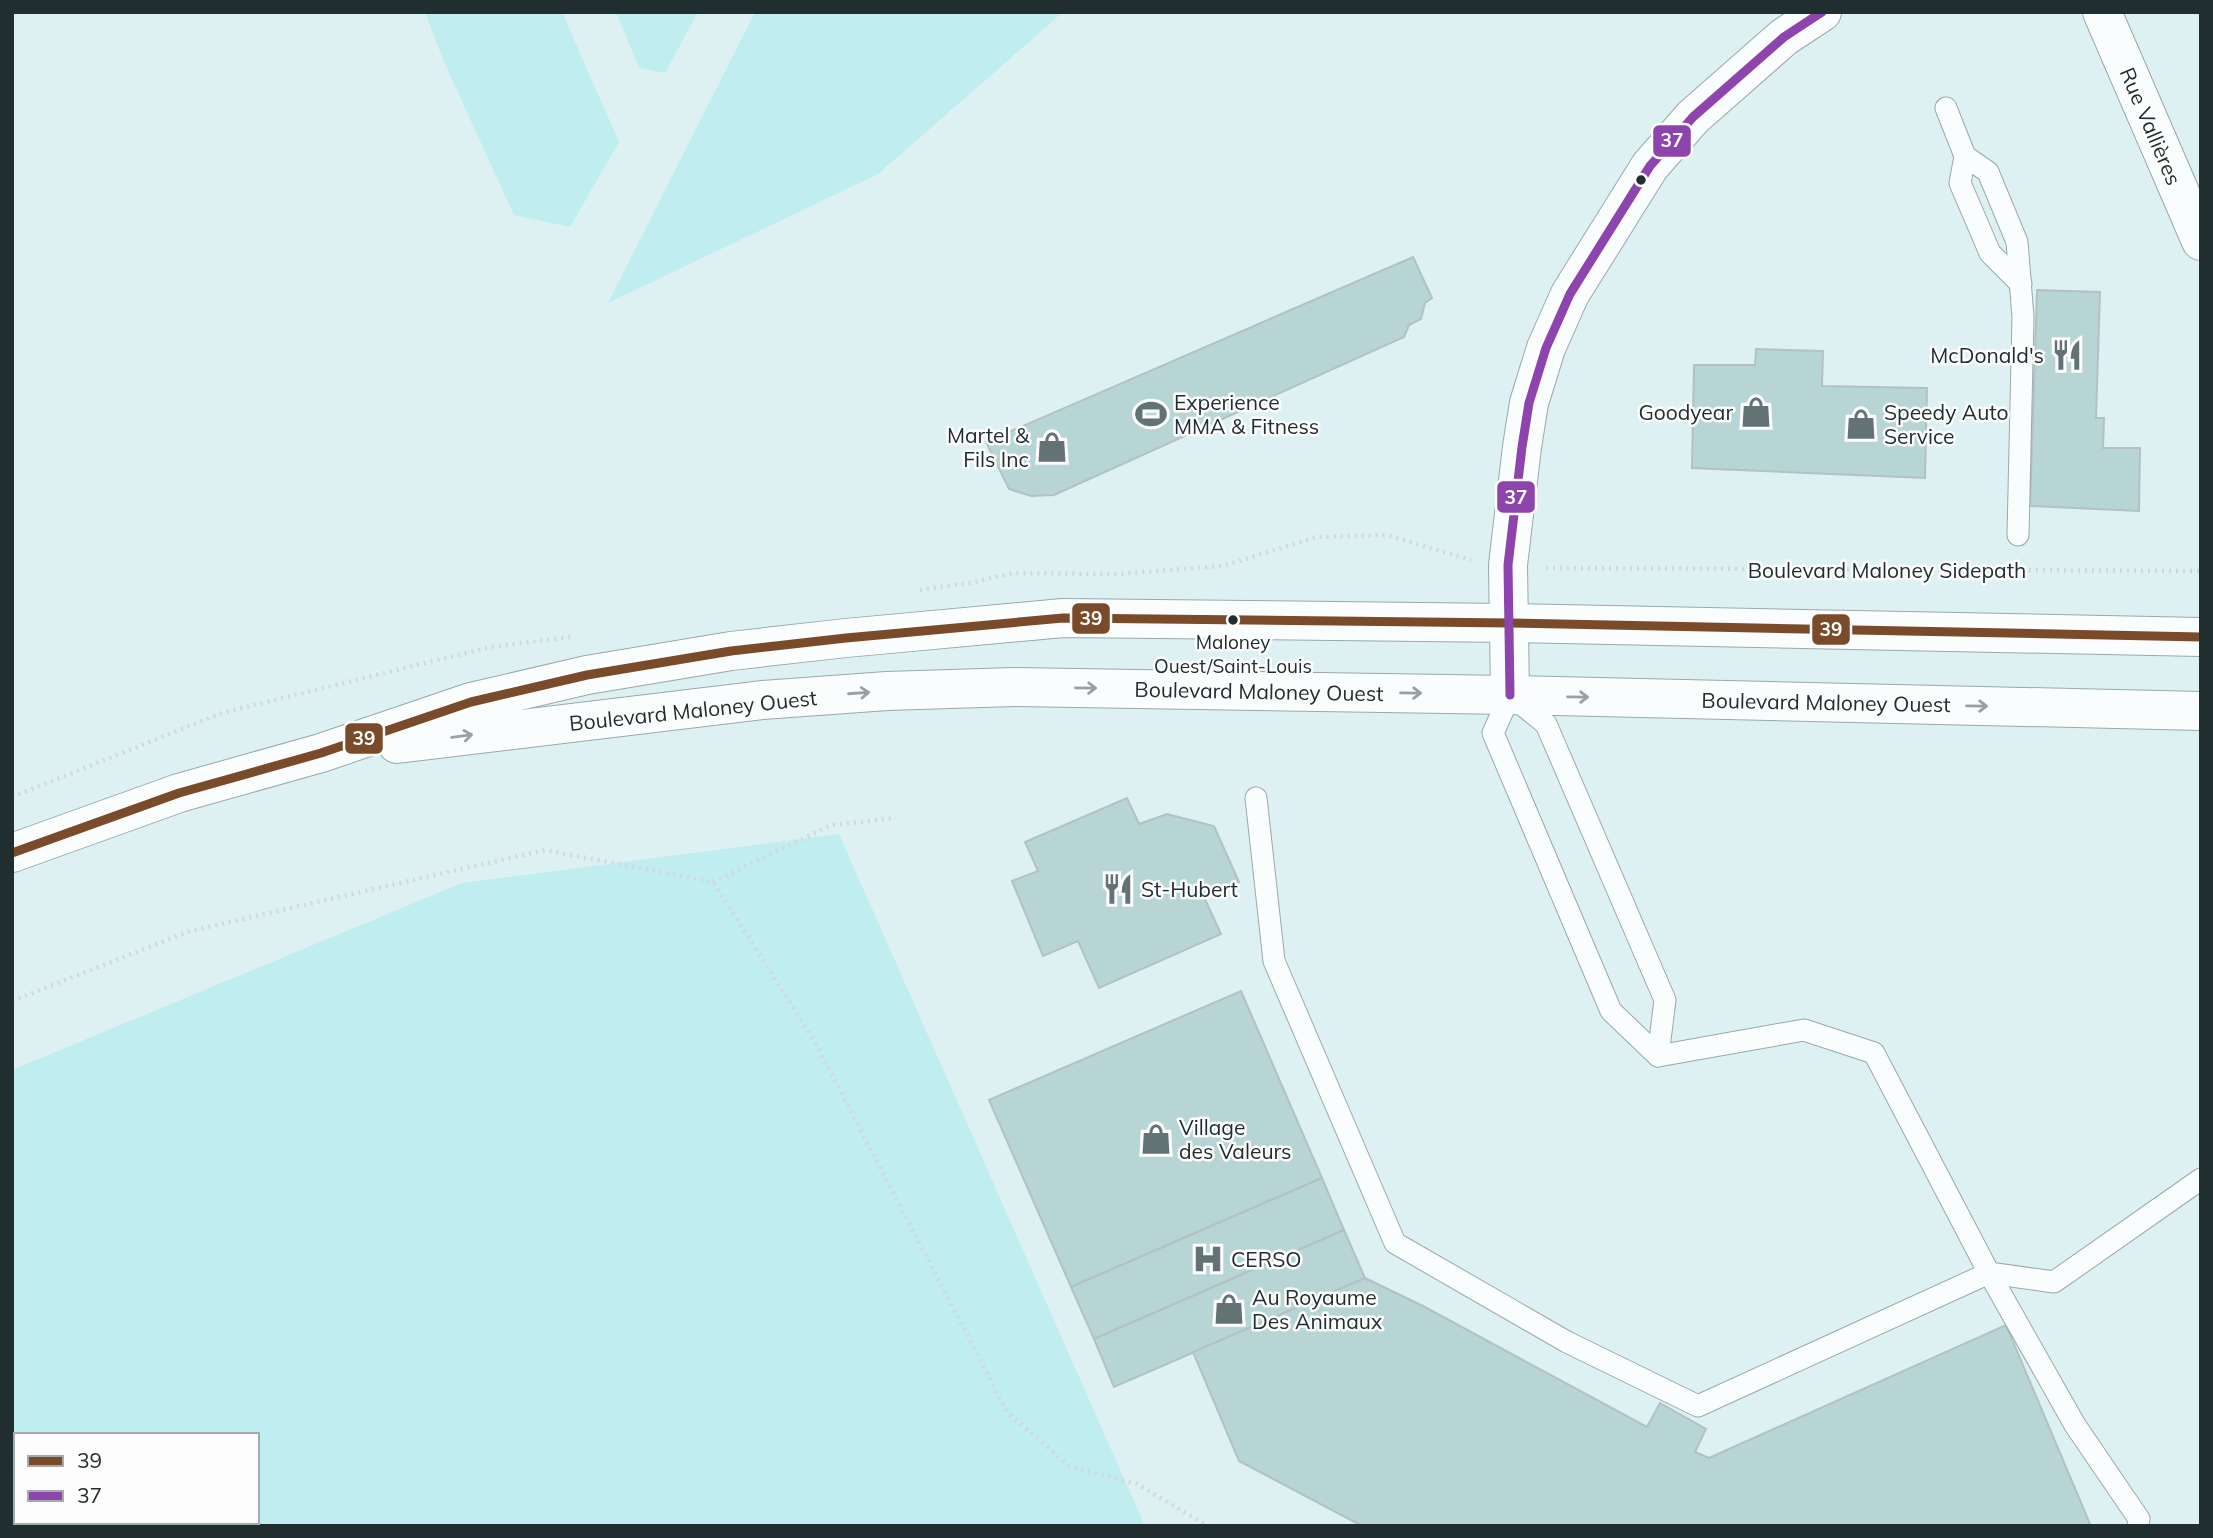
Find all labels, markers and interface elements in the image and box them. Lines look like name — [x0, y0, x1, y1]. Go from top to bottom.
street label: Rue Vallières — [2115, 63, 2187, 189]
line badge: 37 — [1652, 124, 1692, 158]
text: 37 — [1661, 128, 1683, 152]
unlabelled marker — [1634, 173, 1648, 187]
restaurant icon: McDonald's — [2050, 338, 2084, 372]
place label: McDonald's — [1930, 342, 2044, 368]
place label: Experience MMA & Fitness — [1174, 389, 1319, 439]
shop icon: Goodyear — [1739, 395, 1773, 429]
sports icon: Experience MMA & Fitness — [1134, 397, 1168, 431]
place label: Goodyear — [1638, 399, 1733, 425]
place label: Speedy Auto Service — [1884, 399, 2009, 449]
shop icon: Speedy Auto Service — [1844, 407, 1878, 441]
place label: Martel & Fils Inc — [947, 422, 1030, 472]
shop icon: Martel & Fils Inc — [1035, 430, 1069, 464]
line badge: 37 — [1496, 480, 1536, 514]
text: 37 — [1505, 485, 1527, 509]
street label: Boulevard Maloney Sidepath — [1748, 557, 2026, 583]
line badge: 39 — [1071, 602, 1111, 635]
text: 39 — [1080, 606, 1102, 630]
marker: Maloney Ouest/Saint-Louis — [1226, 613, 1240, 627]
line badge: 39 — [1811, 613, 1851, 646]
text: 39 — [1820, 617, 1842, 641]
place label: Maloney Ouest/Saint-Louis — [1154, 630, 1312, 678]
street label: Boulevard Maloney Ouest — [1134, 676, 1384, 706]
one-way arrow — [1074, 681, 1097, 695]
street label: Boulevard Maloney Ouest — [568, 684, 818, 736]
one-way arrow — [847, 686, 869, 699]
one-way arrow — [1400, 687, 1423, 700]
street label: Boulevard Maloney Ouest — [1701, 687, 1951, 717]
one-way arrow — [1567, 690, 1590, 703]
one-way arrow — [1965, 699, 1988, 712]
line badge: 39 — [344, 722, 384, 755]
text: 39 — [353, 726, 375, 750]
one-way arrow — [450, 730, 473, 743]
restaurant icon: St-Hubert — [1101, 872, 1135, 906]
place label: St-Hubert — [1141, 876, 1238, 902]
place label: Village des Valeurs — [1179, 1114, 1291, 1164]
shop icon: Village des Valeurs — [1139, 1122, 1173, 1156]
hospital icon: CERSO — [1191, 1242, 1225, 1276]
place label: CERSO — [1231, 1246, 1302, 1272]
place label: Au Royaume Des Animaux — [1252, 1284, 1382, 1334]
shop icon: Au Royaume Des Animaux — [1212, 1292, 1246, 1326]
legend — [14, 1433, 259, 1524]
text: 39 — [77, 1447, 102, 1473]
text: 37 — [77, 1482, 102, 1508]

